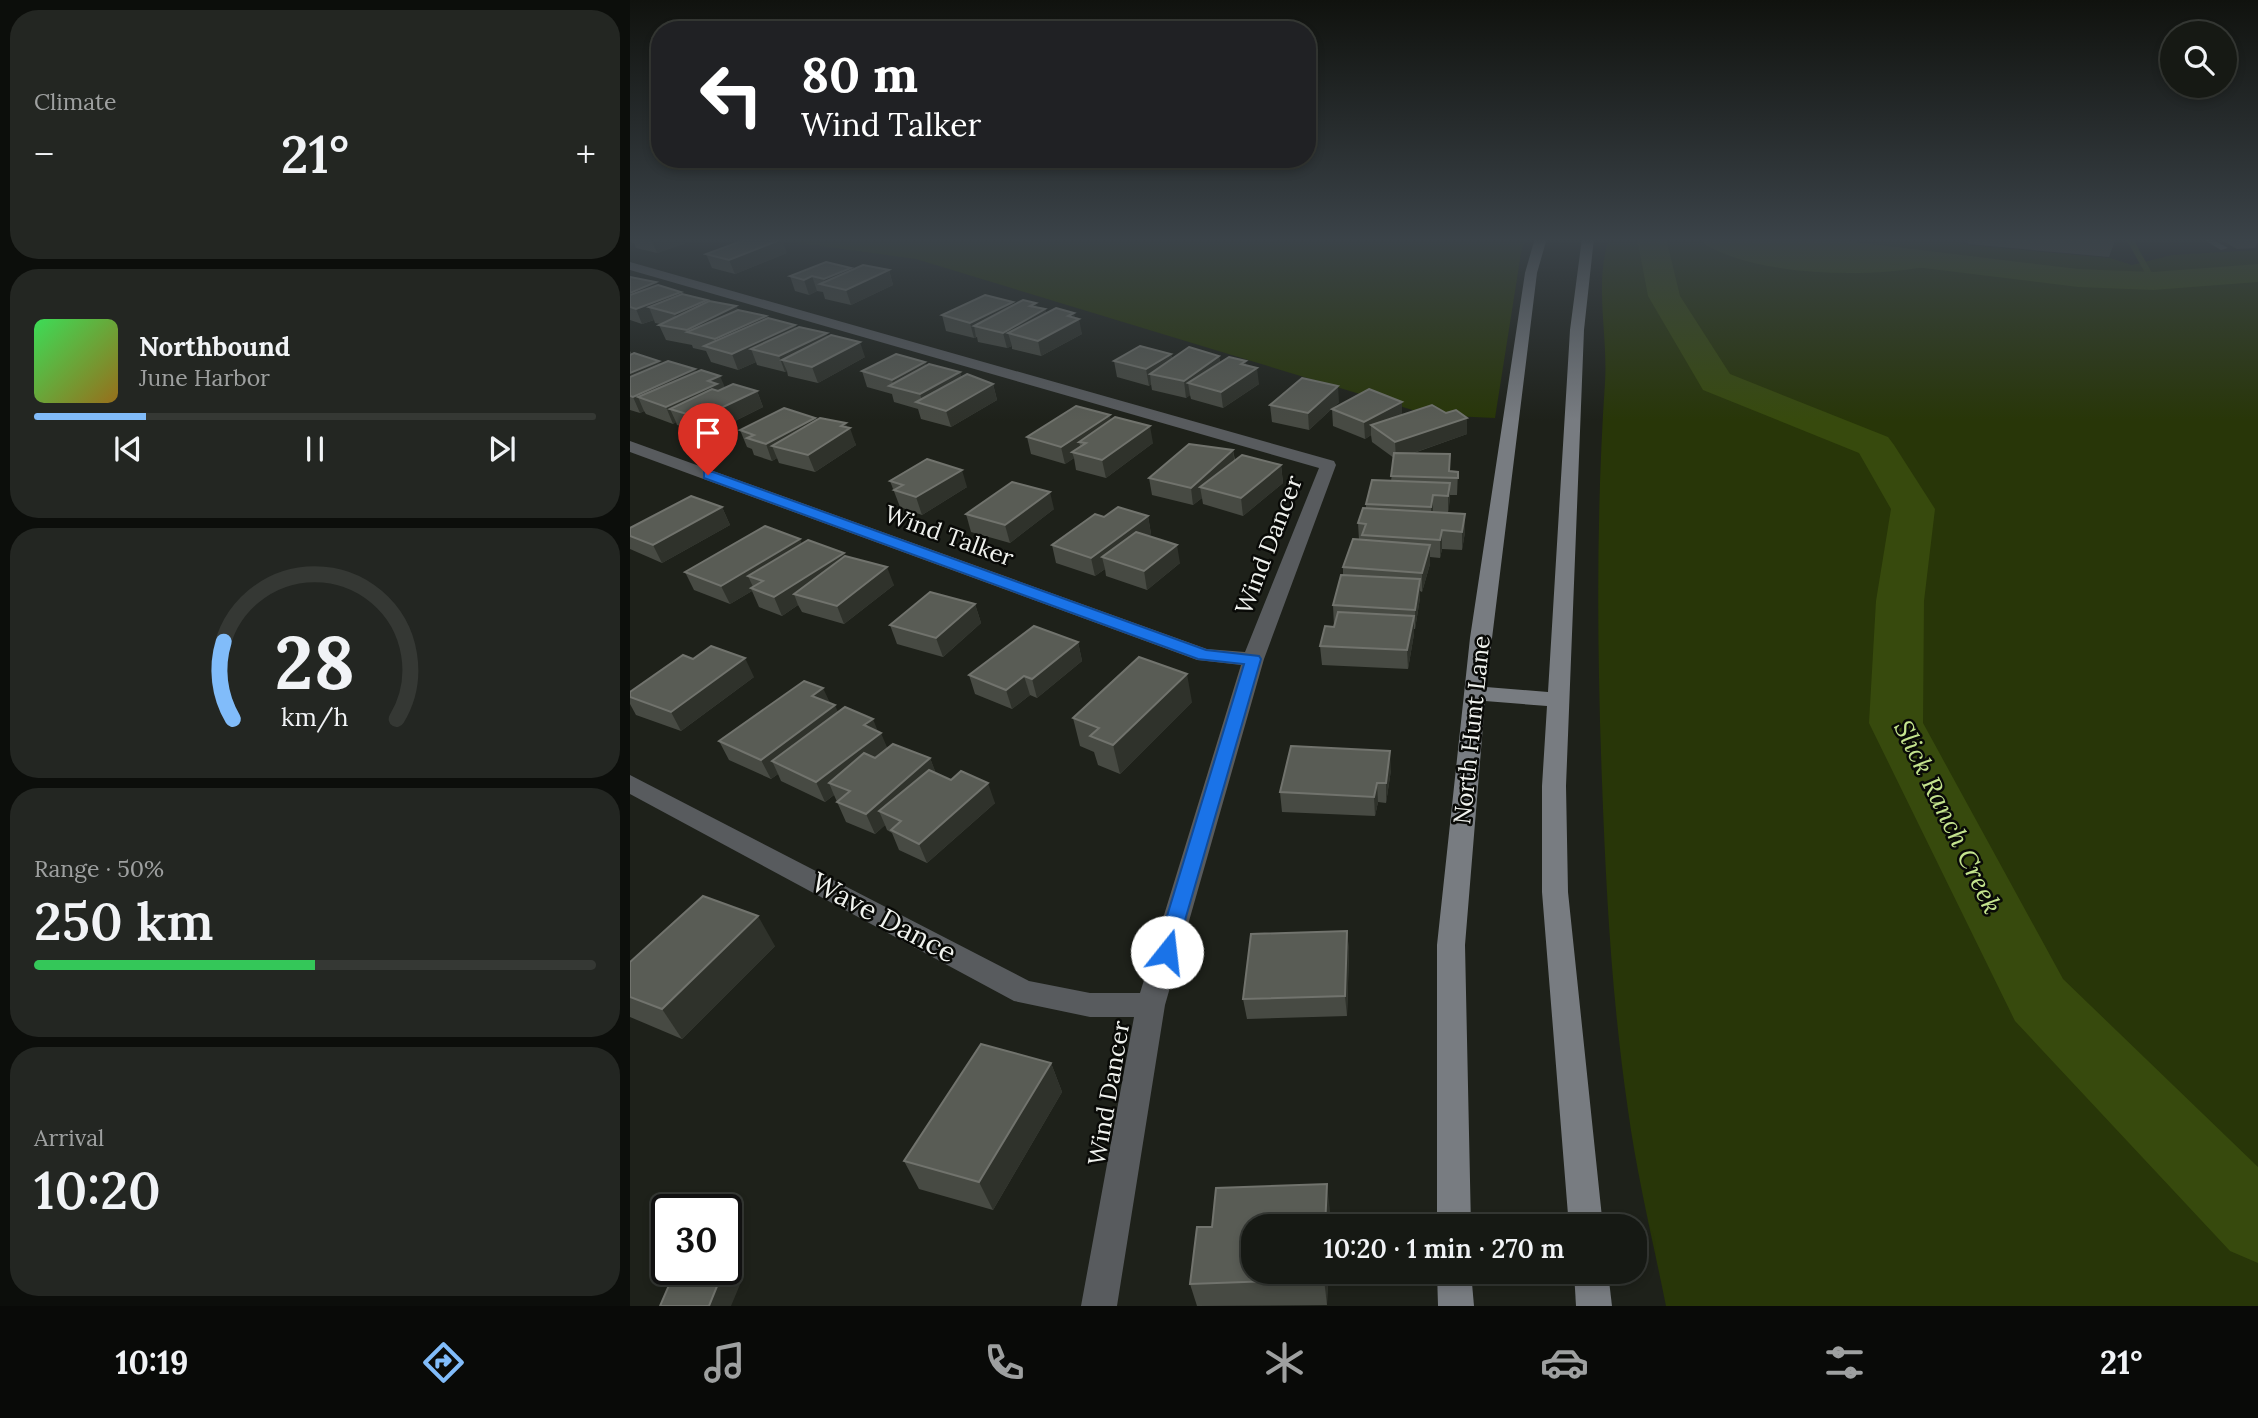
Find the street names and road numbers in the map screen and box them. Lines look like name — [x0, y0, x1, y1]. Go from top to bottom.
street label: Wind Dancer — [1228, 470, 1309, 619]
street label: Wind Talker — [880, 498, 1019, 573]
street label: North Hunt Lane — [1446, 634, 1497, 826]
street label: Wave Dance — [805, 864, 963, 970]
street label: Wind Dancer — [1081, 1018, 1137, 1168]

